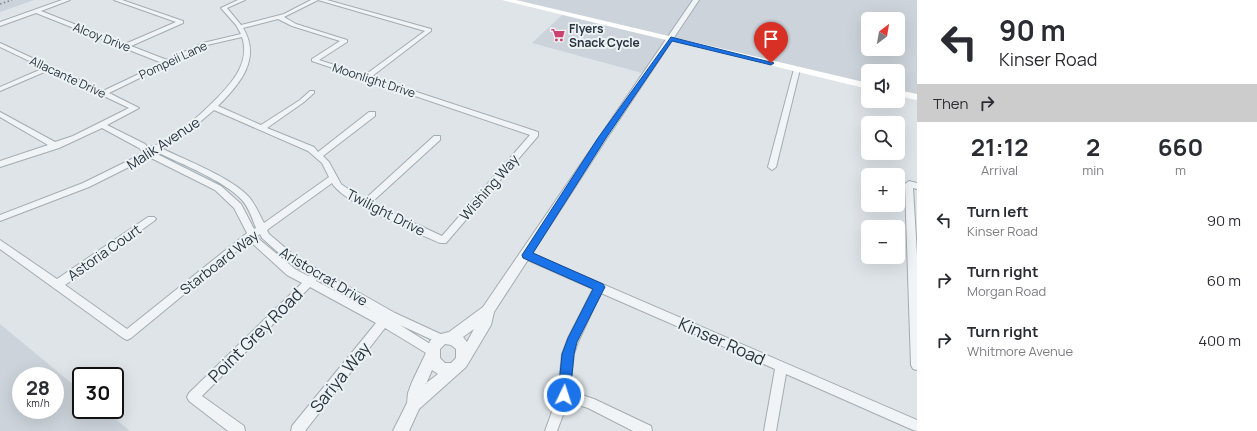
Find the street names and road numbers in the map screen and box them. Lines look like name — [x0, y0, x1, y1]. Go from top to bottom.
street label: Alcoy Drive — [71, 18, 133, 56]
street label: Pompeii Lane — [136, 37, 210, 83]
street label: Allacante Drive — [27, 52, 109, 102]
street label: Moonlight Drive — [330, 59, 418, 101]
street label: Malik Avenue — [123, 112, 203, 174]
street label: Wishing Way — [455, 150, 523, 224]
street label: Twilight Drive — [343, 184, 429, 240]
street label: Astoria Court — [63, 219, 145, 284]
street label: Starboard Way — [176, 225, 263, 299]
street label: Aristocrat Drive — [276, 242, 372, 310]
street label: Point Grey Road — [203, 283, 307, 387]
street label: Kinser Road — [675, 312, 769, 370]
street label: Sariya Way — [304, 337, 376, 417]

